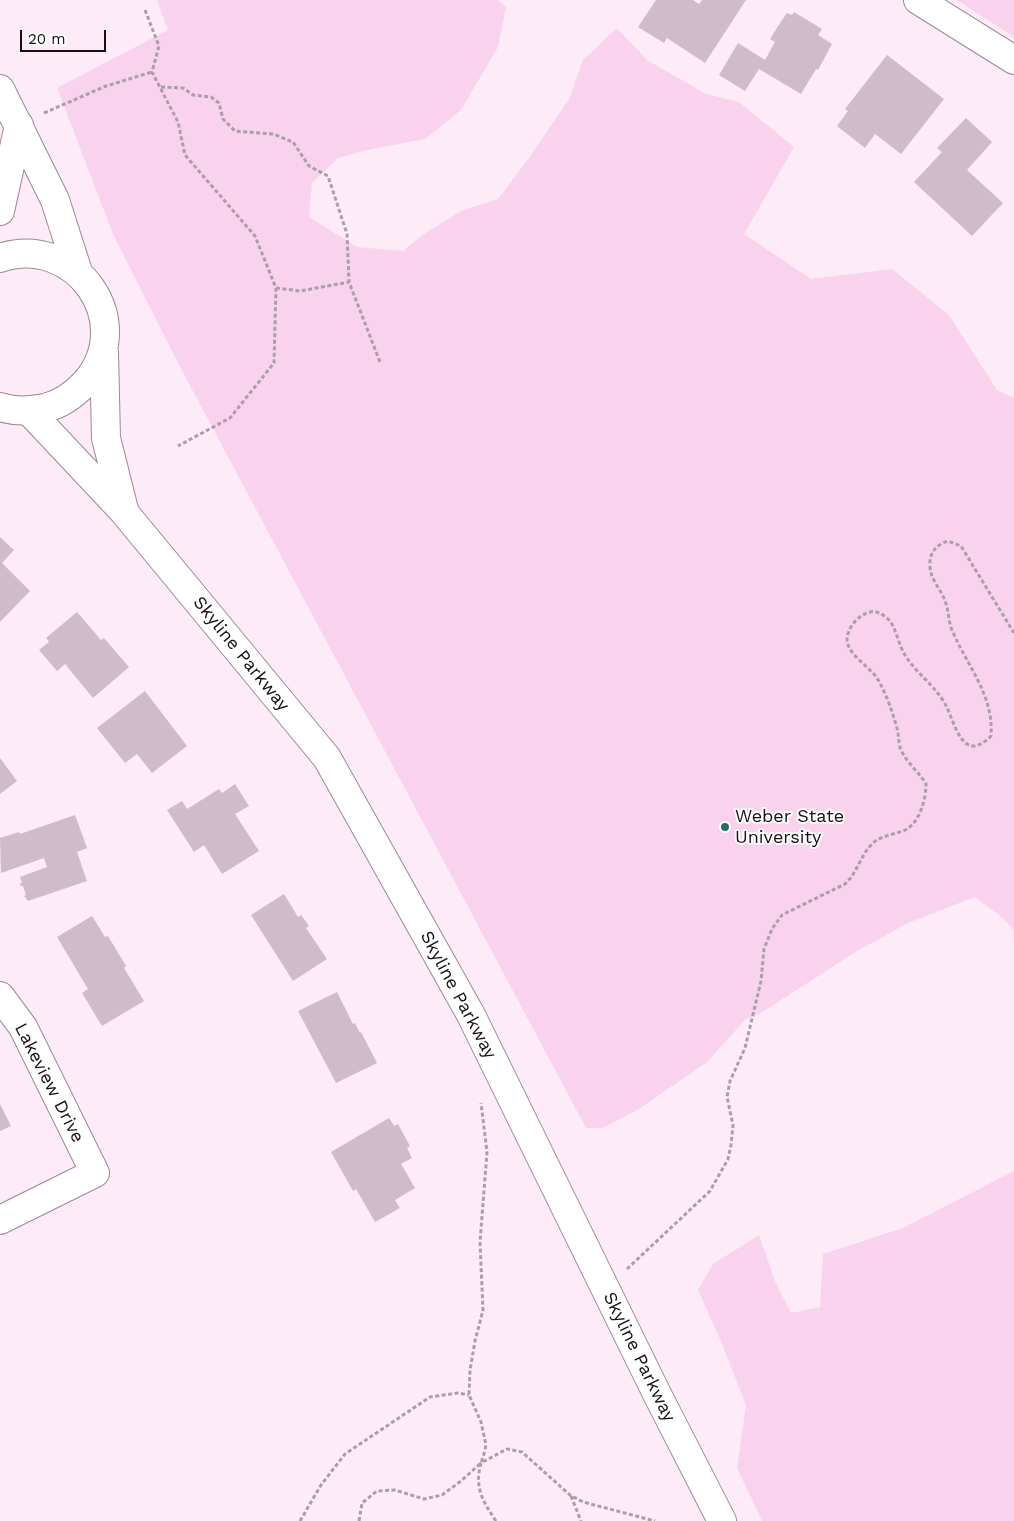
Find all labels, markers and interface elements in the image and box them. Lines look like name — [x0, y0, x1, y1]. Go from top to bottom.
scale bar — [22, 20, 109, 52]
text: 20 m — [28, 30, 66, 48]
street label: Skyline Parkway — [188, 592, 294, 716]
place label: Weber State University — [735, 806, 844, 849]
marker: Weber State University — [719, 821, 731, 833]
street label: Skyline Parkway — [415, 927, 501, 1063]
street label: Lakeview Drive — [10, 1020, 88, 1146]
street label: Skyline Parkway — [598, 1289, 680, 1425]

